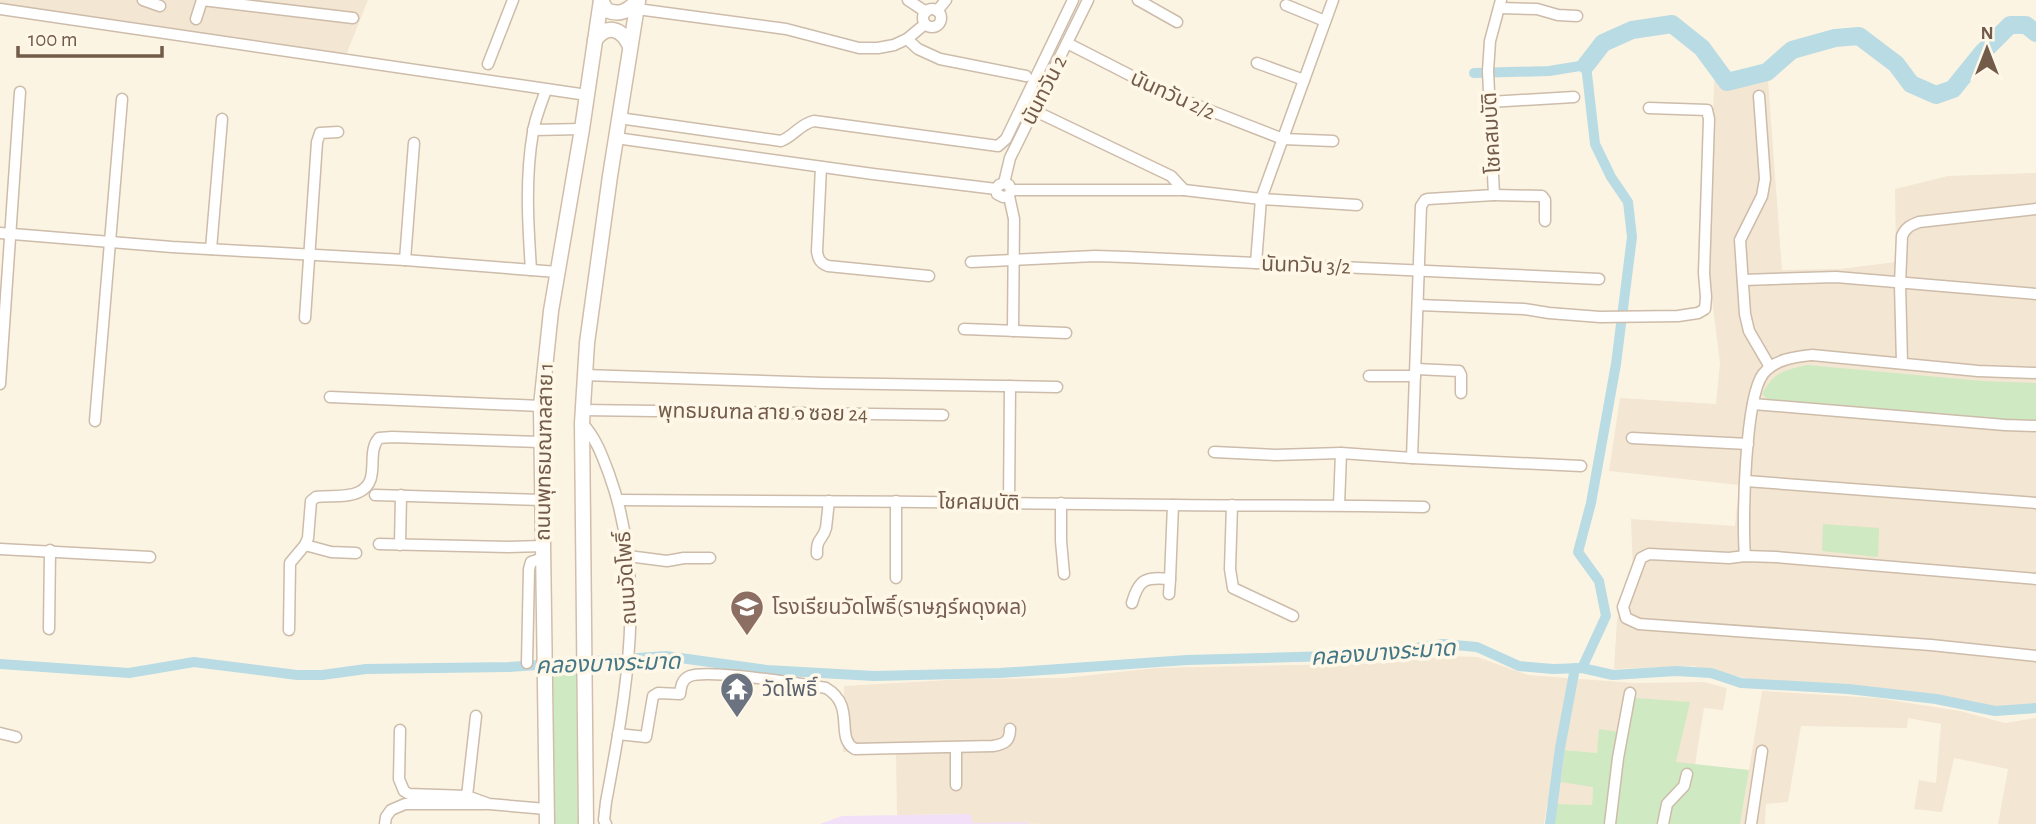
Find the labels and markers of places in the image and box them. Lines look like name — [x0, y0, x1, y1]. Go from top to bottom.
school or university icon: โรงเรียนวัดโพธิ์(ราษฎร์ผดุงผล) — [728, 588, 766, 637]
place label: โรงเรียนวัดโพธิ์(ราษฎร์ผดุงผล) — [772, 594, 1028, 620]
temple icon: วัดโพธิ์ — [718, 670, 756, 719]
place label: วัดโพธิ์ — [762, 676, 818, 700]

